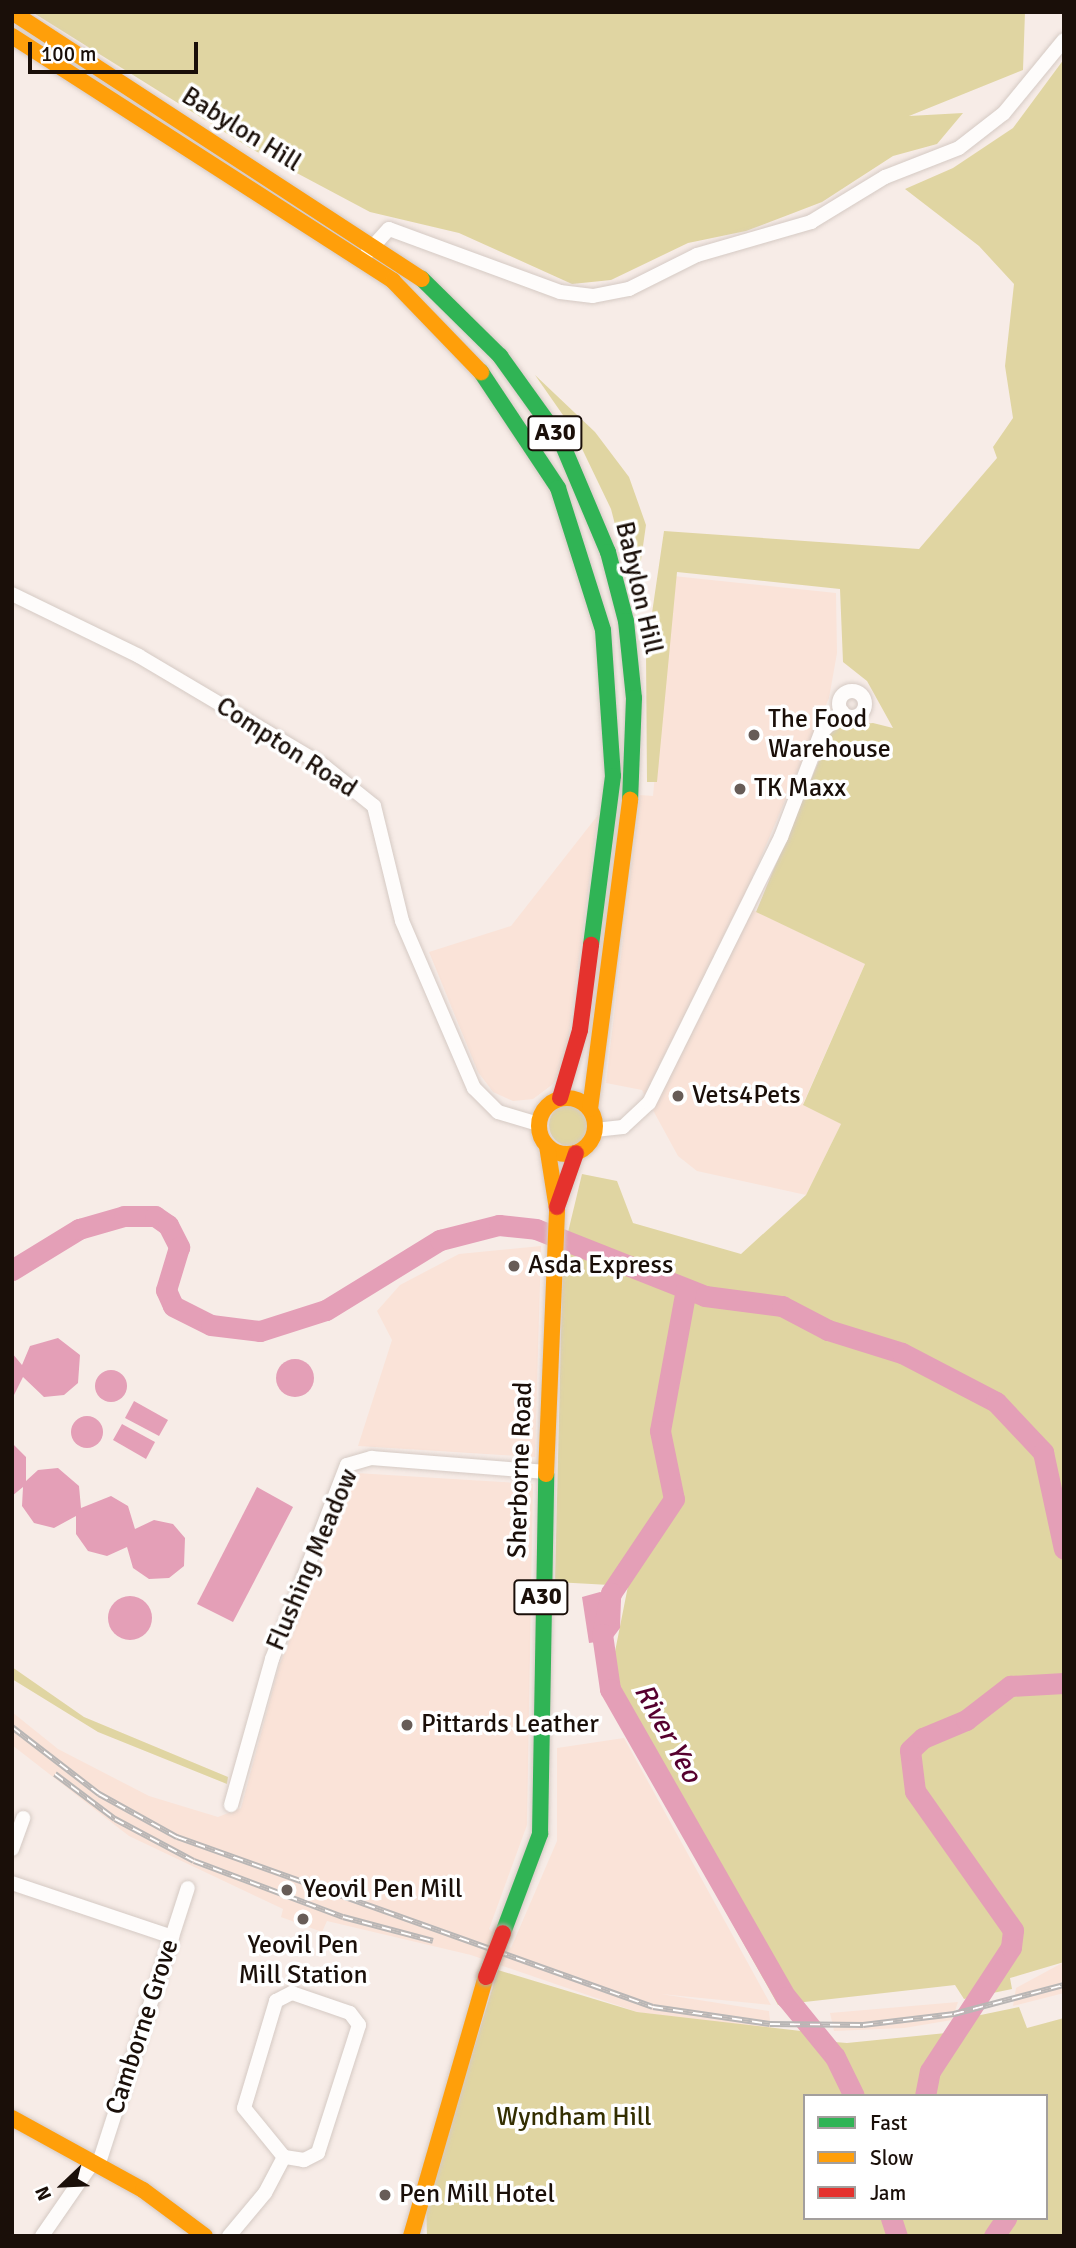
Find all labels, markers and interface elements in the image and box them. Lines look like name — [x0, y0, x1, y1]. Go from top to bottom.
scale bar — [32, 28, 201, 72]
text: 100 m — [41, 41, 96, 67]
street label: Babylon Hill — [175, 81, 307, 179]
road number: A30 — [527, 412, 583, 453]
street label: Babylon Hill — [608, 519, 668, 657]
street label: Compton Road — [210, 691, 362, 805]
place label: The Food Warehouse — [768, 704, 891, 766]
marker: The Food Warehouse — [746, 727, 762, 743]
place label: TK Maxx — [754, 773, 846, 805]
marker: TK Maxx — [732, 781, 748, 797]
place label: Vets4Pets — [692, 1080, 801, 1112]
marker: Vets4Pets — [670, 1088, 686, 1104]
place label: Asda Express — [528, 1250, 673, 1282]
marker: Asda Express — [506, 1258, 522, 1274]
street label: Sherborne Road — [502, 1381, 540, 1559]
street label: Flushing Meadow — [261, 1465, 365, 1655]
road number: A30 — [513, 1576, 569, 1618]
water label: River Yeo — [627, 1678, 709, 1788]
place label: Pittards Leather — [421, 1709, 599, 1741]
marker: Pittards Leather — [399, 1717, 415, 1733]
place label: Yeovil Pen Mill — [303, 1874, 463, 1906]
marker: Yeovil Pen Mill — [277, 1880, 297, 1900]
marker: Yeovil Pen Mill Station — [295, 1911, 311, 1927]
place label: Yeovil Pen Mill Station — [238, 1930, 368, 1992]
street label: Camborne Grove — [100, 1935, 186, 2119]
legend — [803, 2094, 1048, 2220]
park label: Wyndham Hill — [496, 2102, 652, 2134]
text: Fast — [870, 2110, 907, 2136]
text: Slow — [870, 2145, 914, 2171]
north arrow — [28, 2150, 98, 2220]
place label: Pen Mill Hotel — [399, 2179, 555, 2211]
text: Jam — [870, 2180, 906, 2206]
text: N — [30, 2182, 57, 2204]
marker: Pen Mill Hotel — [377, 2187, 393, 2203]

